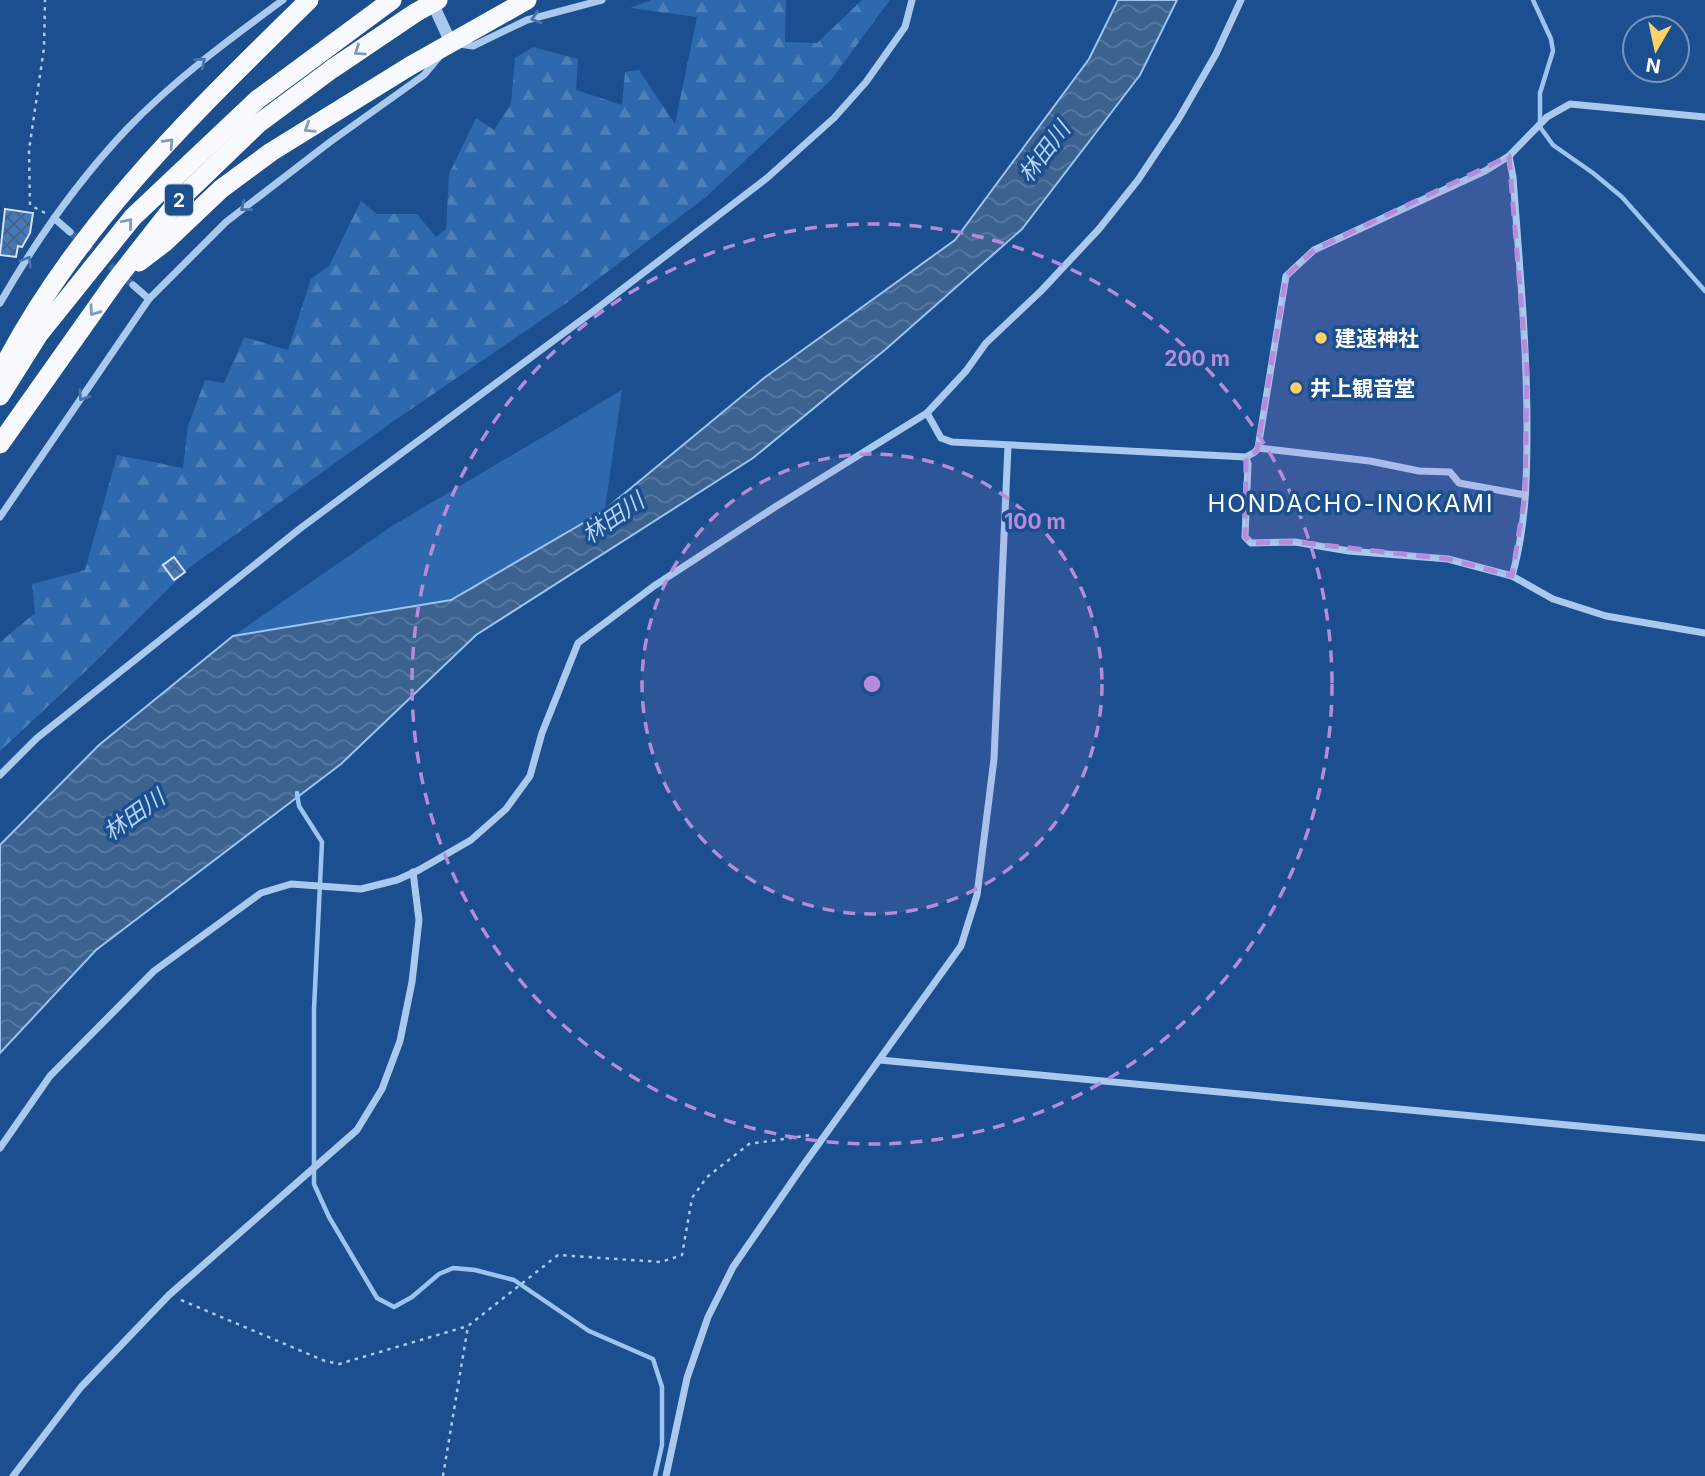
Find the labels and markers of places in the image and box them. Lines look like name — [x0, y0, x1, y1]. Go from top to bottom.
place label: 建速神社 — [1335, 326, 1419, 351]
marker: 建速神社 — [1313, 330, 1329, 346]
place label: 井上観音堂 — [1310, 376, 1415, 401]
marker: 井上観音堂 — [1288, 380, 1304, 396]
centre of rings — [860, 672, 884, 696]

